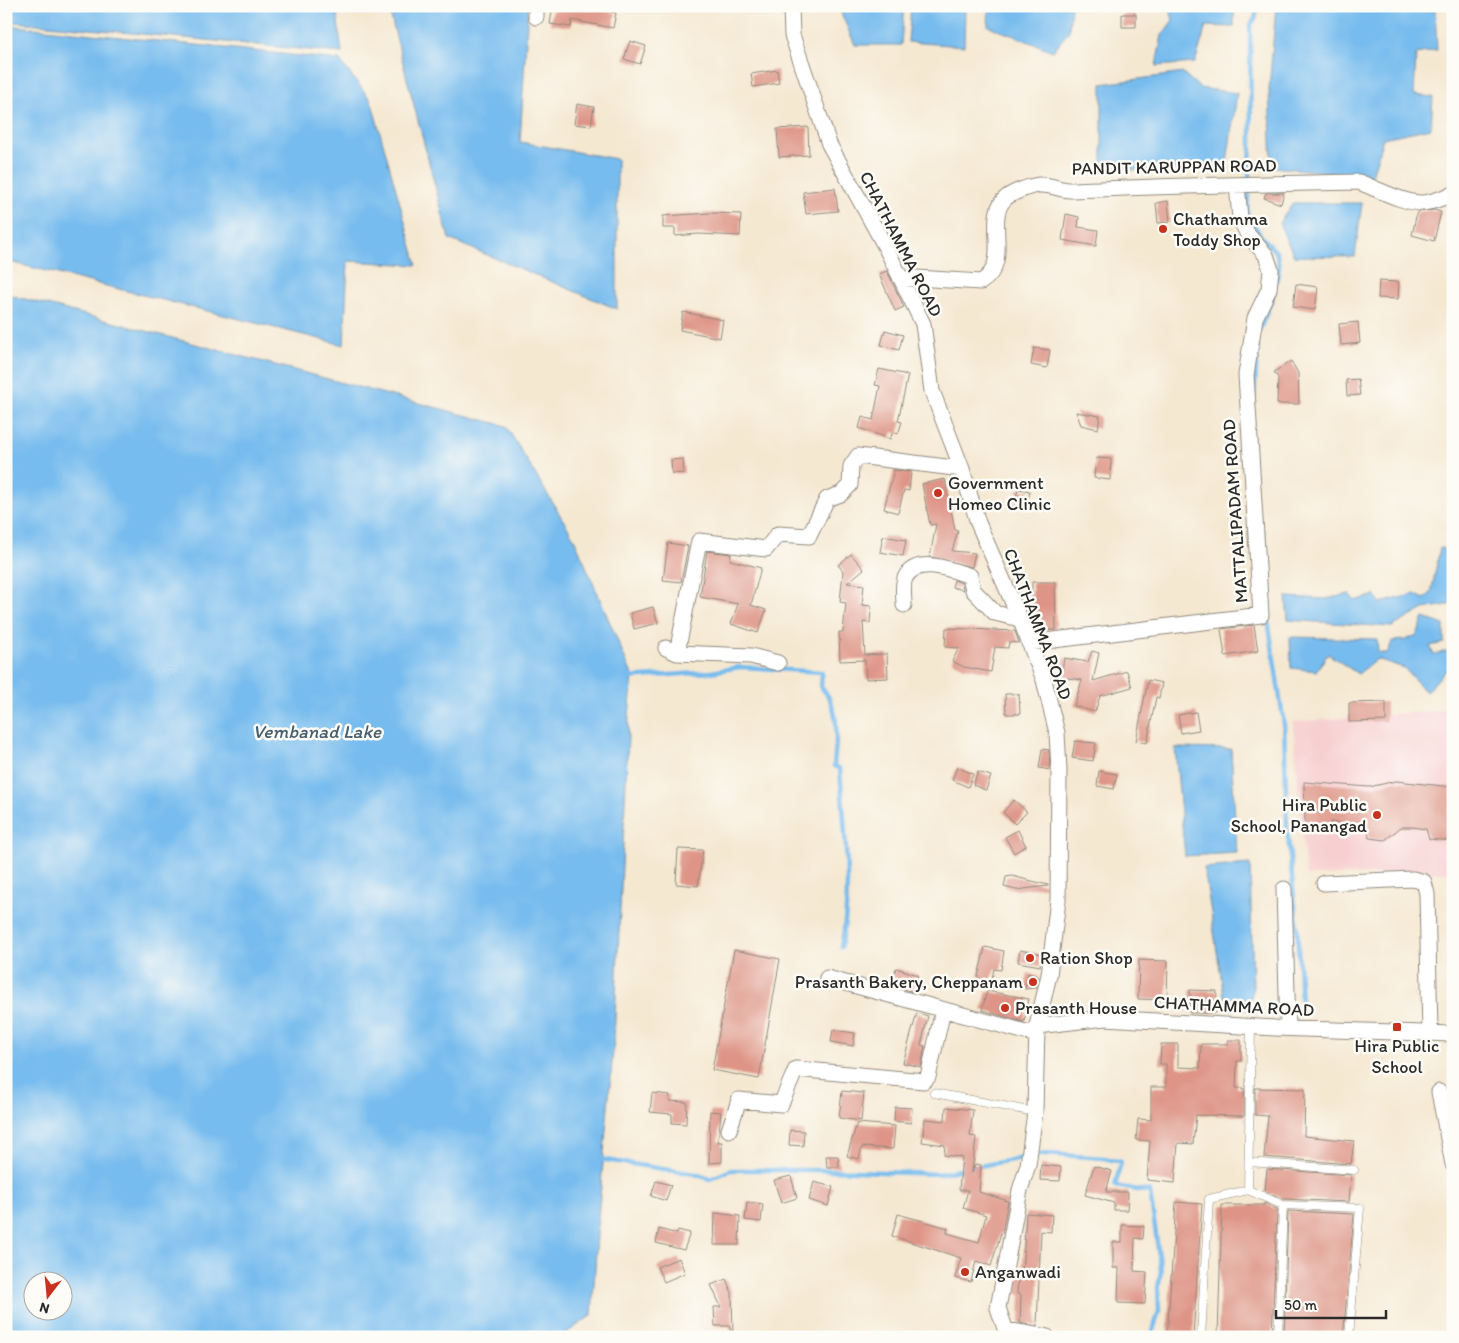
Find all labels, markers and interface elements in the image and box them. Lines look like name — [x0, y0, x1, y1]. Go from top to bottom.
street label: PANDIT KARUPPAN ROAD — [1071, 154, 1277, 180]
street label: CHATHAMMA ROAD — [855, 167, 947, 321]
place label: Chathamma Toddy Shop — [1173, 208, 1268, 251]
marker: Chathamma Toddy Shop — [1157, 223, 1169, 235]
street label: MATTALIPADAM ROAD — [1218, 418, 1252, 604]
place label: Government Homeo Clinic — [948, 472, 1051, 515]
marker: Government Homeo Clinic — [932, 487, 944, 499]
street label: CHATHAMMA ROAD — [999, 545, 1077, 703]
water label: Vembanad Lake — [253, 720, 382, 743]
place label: Hira Public School, Panangad — [1231, 794, 1367, 837]
marker: Hira Public School, Panangad — [1371, 809, 1383, 821]
place label: Ration Shop — [1040, 947, 1133, 969]
marker: Ration Shop — [1024, 952, 1036, 964]
place label: Prasanth Bakery, Cheppanam — [795, 971, 1023, 993]
marker: Prasanth Bakery, Cheppanam — [1027, 976, 1039, 988]
street label: CHATHAMMA ROAD — [1153, 991, 1315, 1021]
place label: Prasanth House — [1015, 997, 1137, 1019]
marker: Prasanth House — [999, 1002, 1011, 1014]
marker: Hira Public School — [1391, 1021, 1403, 1033]
place label: Hira Public School — [1355, 1035, 1439, 1078]
place label: Anganwadi — [975, 1261, 1061, 1283]
marker: Anganwadi — [959, 1266, 971, 1278]
north arrow — [22, 1270, 72, 1320]
scale bar — [1276, 1288, 1386, 1320]
text: 50 m — [1284, 1296, 1317, 1314]
text: N — [38, 1299, 51, 1317]

